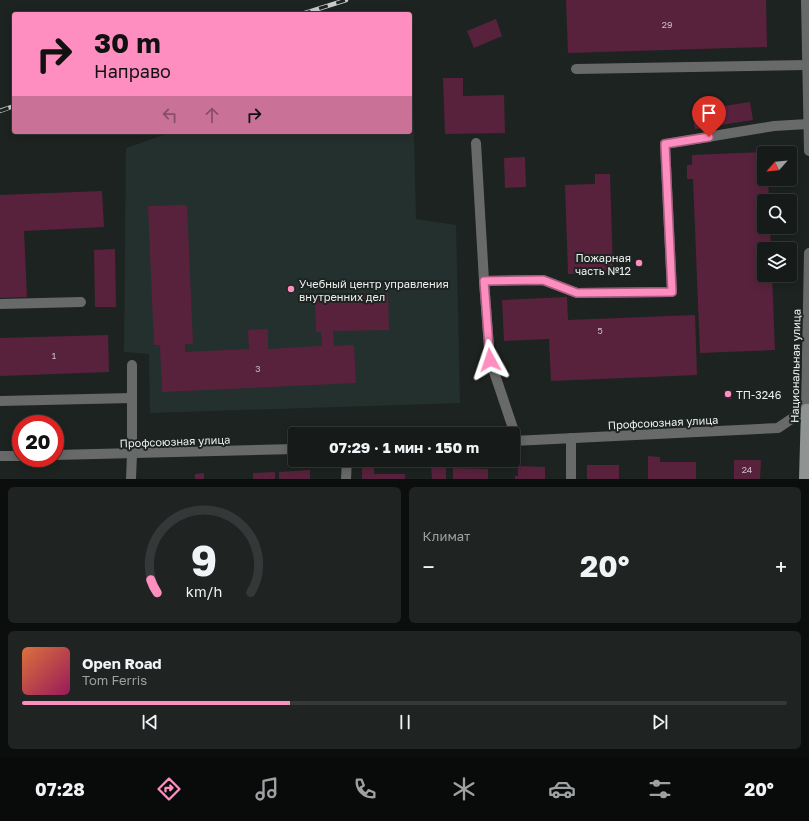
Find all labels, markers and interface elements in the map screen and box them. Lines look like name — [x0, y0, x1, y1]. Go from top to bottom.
house number: 29 — [662, 19, 672, 30]
text: 30 m — [94, 26, 161, 59]
icon: right — [28, 28, 80, 80]
text: Направо — [94, 60, 171, 82]
pin — [692, 96, 726, 137]
icon: arrive — [698, 102, 720, 124]
icon: left — [159, 104, 181, 126]
icon: ahead — [201, 104, 223, 126]
icon: right — [243, 104, 265, 126]
north arrow — [757, 146, 797, 186]
map controls — [757, 146, 797, 282]
button: search — [757, 194, 797, 234]
button: layers — [757, 242, 797, 282]
place label: Пожарная часть №12 — [575, 251, 631, 277]
marker: Пожарная часть №12 — [634, 258, 644, 268]
place label: Учебный центр управления внутренних дел — [299, 277, 449, 303]
marker: Учебный центр управления внутренних дел — [286, 284, 296, 294]
street label: Национальная улица — [788, 309, 802, 423]
house number: 5 — [597, 325, 603, 336]
position arrow — [469, 339, 511, 381]
house number: 1 — [52, 350, 57, 361]
house number: 3 — [255, 363, 261, 374]
place label: ТП-3246 — [736, 388, 782, 401]
marker: ТП-3246 — [723, 389, 733, 399]
street label: Профсоюзная улица — [607, 413, 719, 431]
speed limit sign: 20 — [12, 415, 64, 467]
street label: Профсоюзная улица — [119, 433, 231, 449]
text: 07:29 · 1 мин · 150 m — [329, 438, 479, 456]
house number: 24 — [742, 464, 753, 475]
text: Климат — [423, 528, 470, 544]
text: 9 — [191, 535, 217, 585]
text: 20° — [580, 548, 630, 584]
text: − — [423, 553, 435, 580]
text: + — [775, 553, 787, 580]
text: km/h — [186, 583, 222, 600]
text: Open Road — [82, 654, 162, 672]
text: Tom Ferris — [82, 672, 147, 688]
icon: previous — [139, 711, 161, 733]
icon: pause — [394, 711, 416, 733]
icon: next — [649, 711, 671, 733]
icon: directions — [155, 775, 183, 803]
icon: music — [253, 775, 281, 803]
icon: phone — [351, 775, 379, 803]
icon: climate — [450, 775, 478, 803]
icon: car — [548, 775, 576, 803]
icon: filters — [646, 775, 674, 803]
text: 07:28 — [35, 778, 85, 800]
text: 20° — [744, 778, 774, 800]

